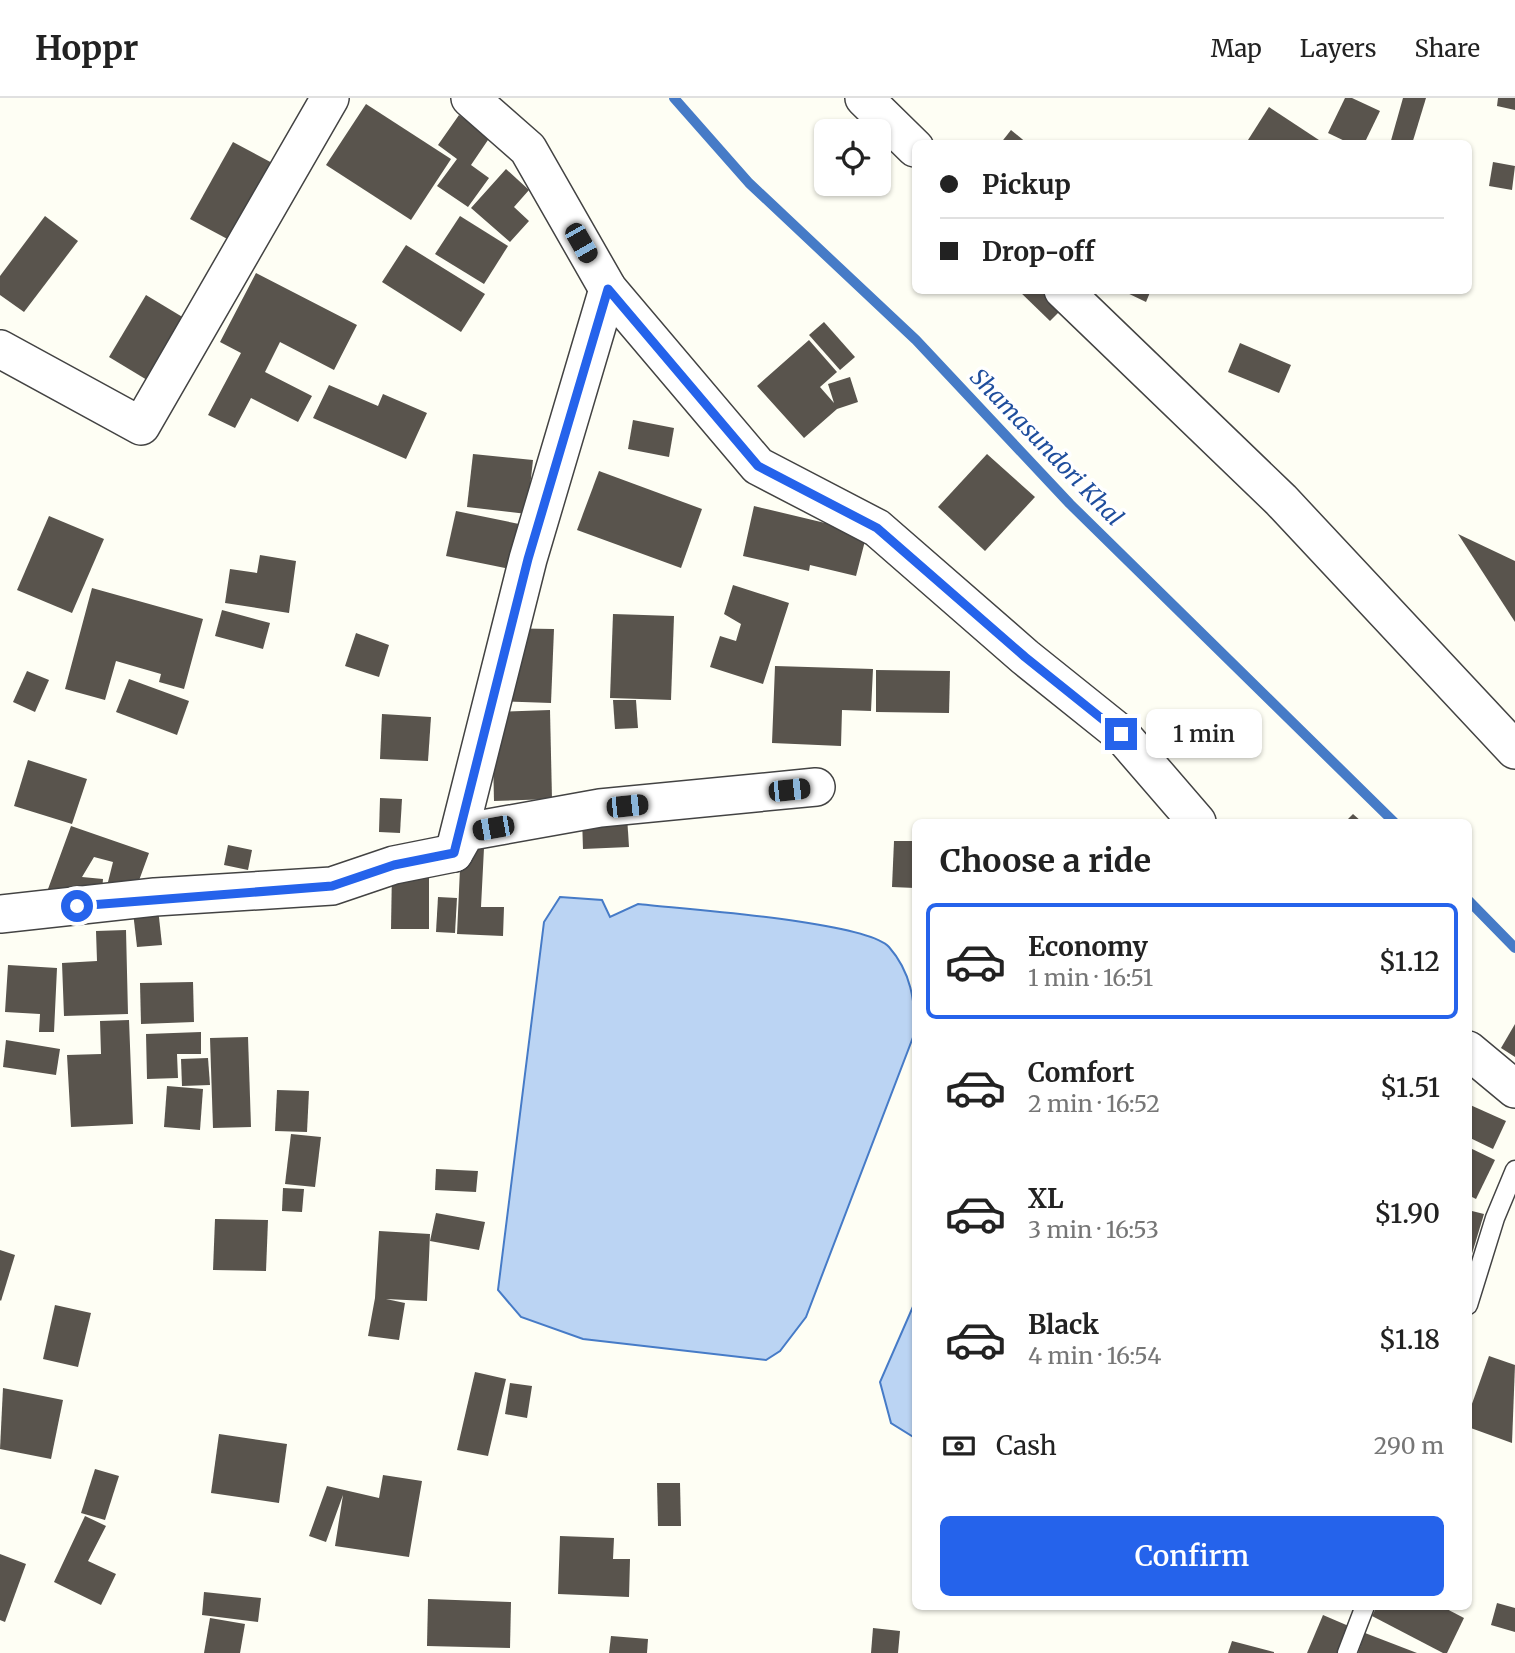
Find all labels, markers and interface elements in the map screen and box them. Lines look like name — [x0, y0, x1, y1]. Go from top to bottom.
text: Hoppr — [35, 28, 138, 69]
text: Map — [1211, 33, 1262, 64]
text: Layers — [1300, 33, 1376, 64]
text: Share — [1414, 33, 1480, 64]
map controls — [814, 119, 891, 196]
button: locate — [814, 119, 891, 196]
text: Pickup — [982, 168, 1071, 201]
car — [562, 220, 601, 266]
text: Drop-off — [982, 235, 1095, 268]
water label: Shamasundori Khal — [965, 362, 1129, 532]
callout: 1 min — [1146, 710, 1261, 758]
route end — [1105, 718, 1137, 750]
text: 1 min — [1173, 719, 1235, 748]
car — [768, 777, 811, 803]
car — [606, 793, 649, 819]
car — [471, 814, 516, 842]
text: Choose a ride — [940, 841, 1151, 881]
route start — [61, 890, 93, 922]
icon: car — [944, 930, 1007, 993]
text: Economy — [1028, 930, 1148, 963]
text: $1.12 — [1379, 945, 1440, 978]
text: 1 min · 16:51 — [1028, 963, 1153, 992]
icon: car — [944, 1056, 1007, 1119]
text: Comfort — [1028, 1056, 1134, 1089]
text: $1.51 — [1380, 1071, 1440, 1104]
text: 2 min · 16:52 — [1028, 1089, 1160, 1118]
icon: car — [944, 1182, 1007, 1245]
text: XL — [1028, 1182, 1064, 1215]
text: $1.90 — [1374, 1197, 1440, 1230]
text: 3 min · 16:53 — [1028, 1215, 1159, 1244]
icon: car — [944, 1308, 1007, 1371]
text: Black — [1028, 1308, 1099, 1341]
text: $1.18 — [1379, 1323, 1440, 1356]
text: 4 min · 16:54 — [1028, 1341, 1162, 1370]
icon: cash — [940, 1427, 978, 1465]
text: Cash — [996, 1429, 1057, 1462]
text: 290 m — [1374, 1431, 1444, 1460]
button: Confirm — [940, 1516, 1444, 1596]

